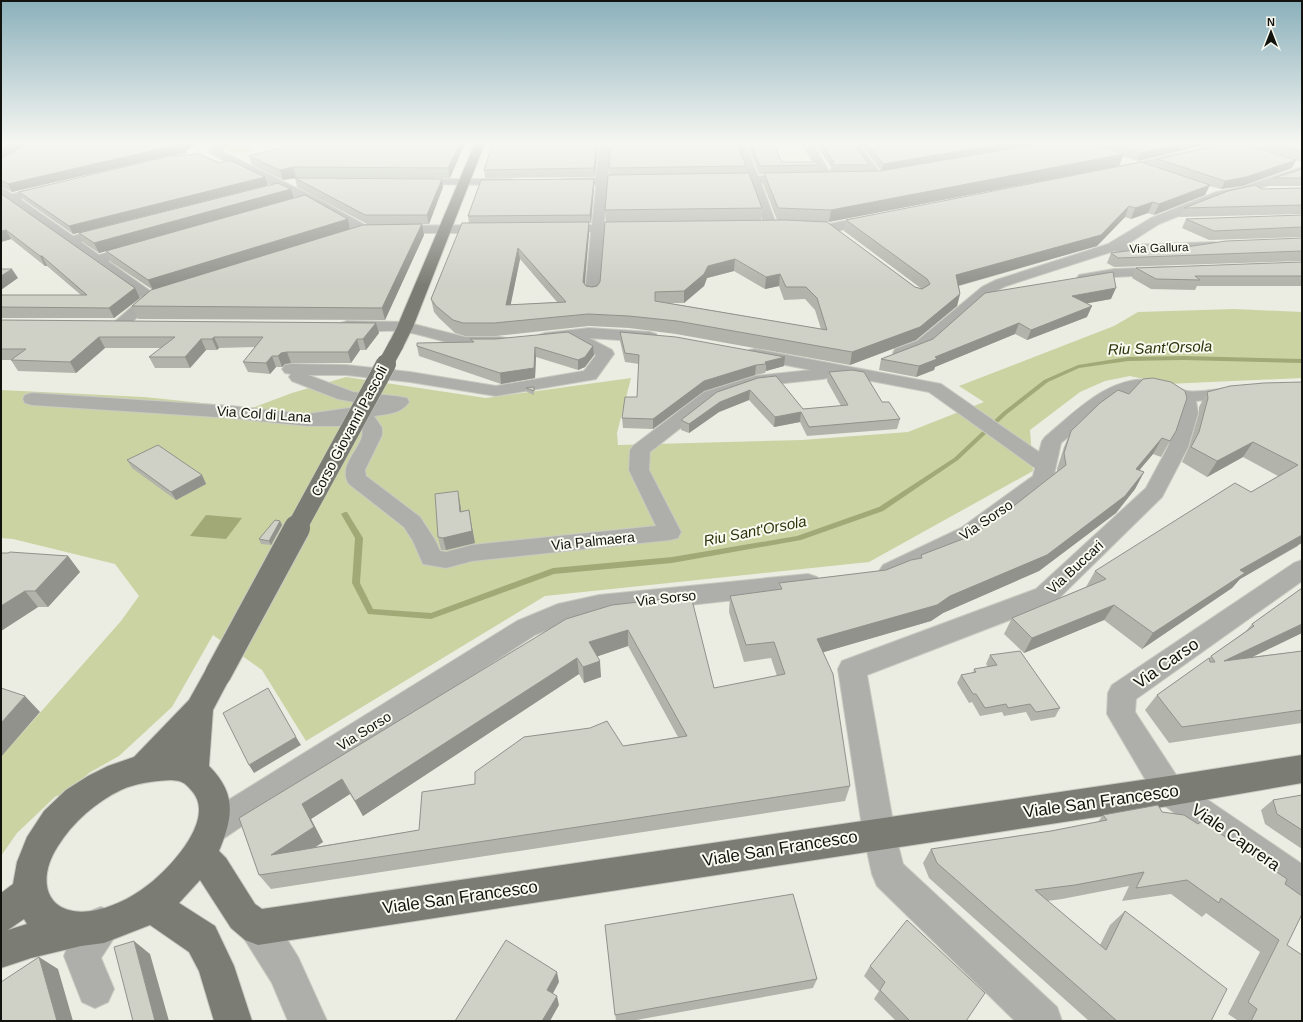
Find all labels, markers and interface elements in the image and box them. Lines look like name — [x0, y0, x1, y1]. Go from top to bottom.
north arrow — [1251, 12, 1291, 52]
text: N — [1267, 16, 1275, 28]
street label: Via Gallura — [1129, 240, 1189, 256]
water label: Riu Sant'Orsola — [1107, 337, 1213, 358]
street label: Corso Giovanni Pascoli — [308, 363, 390, 499]
street label: Via Col di Lana — [216, 403, 312, 425]
street label: Via Sorso — [956, 496, 1016, 544]
water label: Riu Sant'Orsola — [702, 512, 808, 549]
street label: Via Palmaera — [550, 529, 636, 553]
street label: Via Buccari — [1044, 537, 1106, 597]
street label: Via Sorso — [635, 587, 697, 609]
street label: Via Carso — [1130, 634, 1202, 693]
street label: Via Sorso — [334, 708, 394, 754]
street label: Viale San Francesco — [1022, 781, 1180, 822]
street label: Viale Caprera — [1188, 800, 1284, 875]
street label: Viale San Francesco — [701, 827, 859, 870]
street label: Viale San Francesco — [381, 877, 539, 918]

